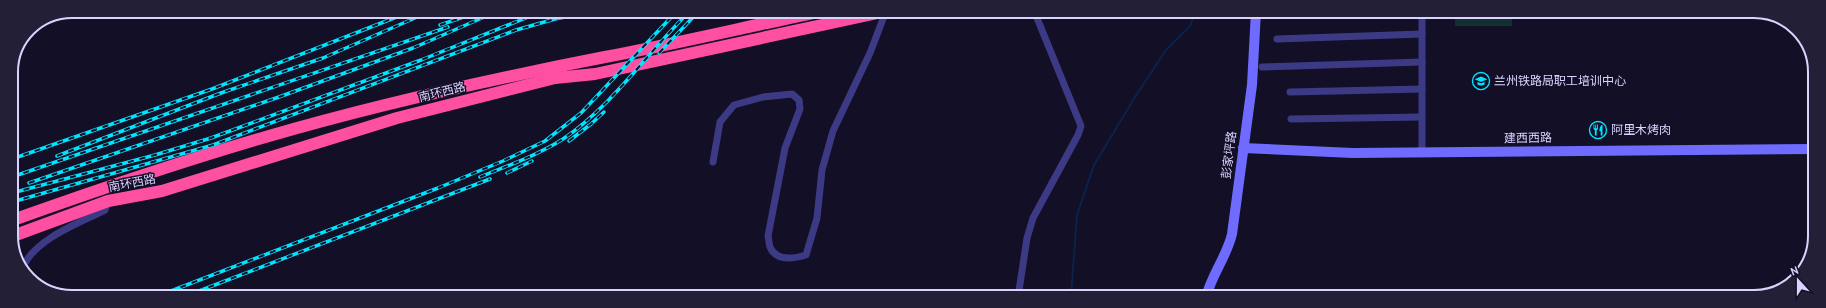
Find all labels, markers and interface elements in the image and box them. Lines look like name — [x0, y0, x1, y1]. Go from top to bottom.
school or university icon: 兰州铁路局职工培训中心 — [1471, 71, 1491, 91]
place label: 兰州铁路局职工培训中心 — [1494, 73, 1626, 88]
street label: 南环西路 — [417, 78, 467, 105]
restaurant icon: 阿里木烤肉 — [1588, 120, 1608, 140]
place label: 阿里木烤肉 — [1611, 122, 1671, 137]
street label: 彭家坪路 — [1218, 130, 1239, 180]
street label: 建西西路 — [1504, 130, 1552, 145]
street label: 南环西路 — [107, 171, 157, 194]
north arrow — [1778, 260, 1818, 300]
text: N — [1789, 263, 1800, 278]

